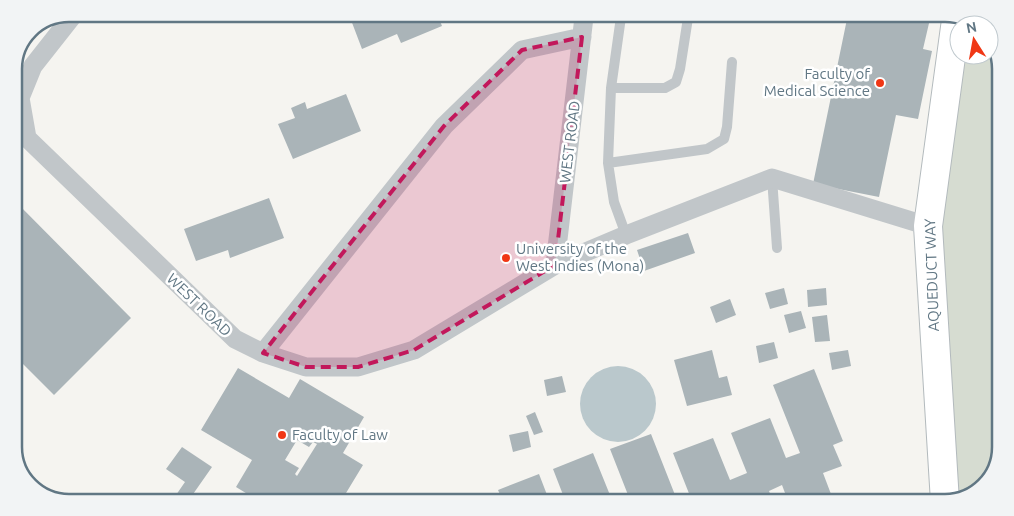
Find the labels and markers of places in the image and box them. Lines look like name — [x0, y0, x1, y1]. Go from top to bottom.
place label: Faculty of Medical Science — [764, 65, 870, 99]
marker: Faculty of Medical Science — [874, 77, 886, 89]
place label: University of the West Indies (Mona) — [516, 240, 644, 274]
marker: University of the West Indies (Mona) — [500, 252, 512, 264]
place label: Faculty of Law — [292, 426, 388, 443]
marker: Faculty of Law — [276, 429, 288, 441]

